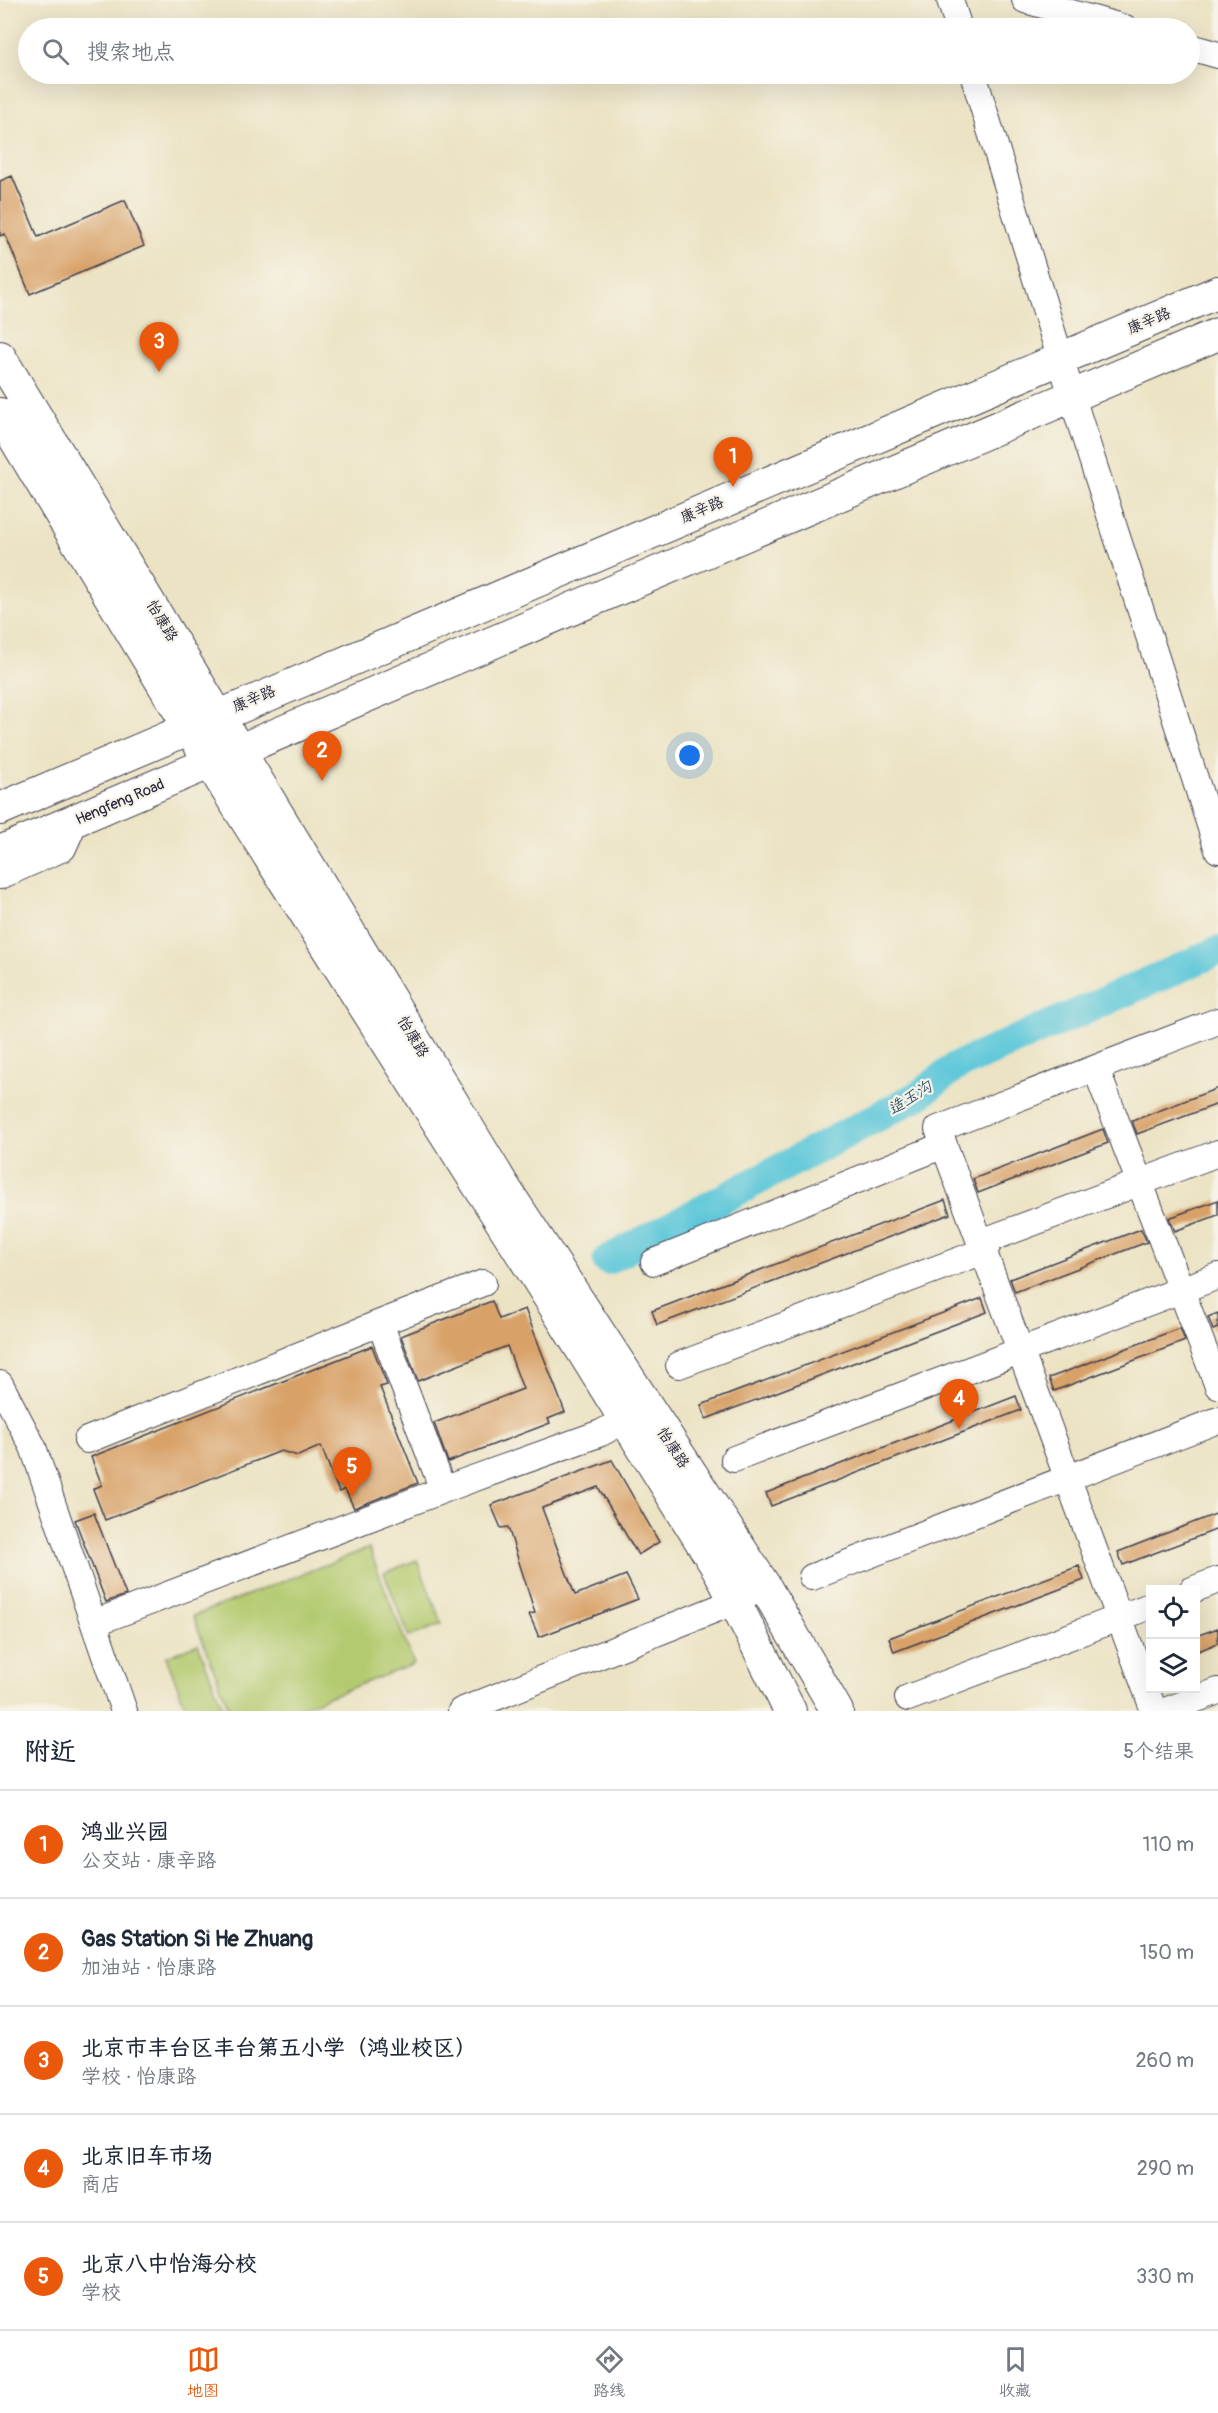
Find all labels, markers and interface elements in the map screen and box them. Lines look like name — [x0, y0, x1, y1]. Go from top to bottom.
search box — [18, 18, 1200, 84]
icon: search — [39, 35, 72, 68]
text: 搜索地点 — [87, 38, 175, 66]
street label: 康辛路 — [1125, 303, 1173, 339]
pin: 3 — [140, 322, 178, 372]
pin: 1 — [714, 438, 752, 487]
street label: 康辛路 — [678, 492, 726, 528]
street label: 怡康路 — [142, 597, 182, 645]
street label: 康辛路 — [230, 681, 278, 717]
pin: 2 — [302, 732, 342, 781]
your location — [675, 741, 704, 770]
street label: Hengfeng Road — [73, 775, 167, 829]
street label: 怡康路 — [393, 1013, 433, 1061]
water label: 造玉沟 — [884, 1076, 937, 1119]
pin: 4 — [940, 1380, 978, 1429]
street label: 怡康路 — [653, 1424, 693, 1472]
pin: 5 — [332, 1448, 372, 1497]
map controls — [1146, 1585, 1200, 1693]
button: locate — [1146, 1585, 1200, 1639]
button: layers — [1146, 1639, 1200, 1693]
text: 附近 — [24, 1736, 76, 1768]
text: 5个结果 — [1123, 1739, 1194, 1764]
text: 鸿业兴园 — [81, 1818, 169, 1846]
text: 1 — [40, 1832, 47, 1857]
text: 110 m — [1143, 1832, 1194, 1857]
text: 公交站 · 康辛路 — [81, 1848, 216, 1873]
text: Gas Station Si He Zhuang — [81, 1925, 313, 1953]
text: 2 — [38, 1940, 49, 1965]
text: 150 m — [1140, 1940, 1194, 1965]
text: 加油站 · 怡康路 — [81, 1955, 216, 1980]
text: 北京市丰台区丰台第五小学（鸿业校区） — [81, 2034, 477, 2062]
text: 3 — [38, 2048, 49, 2073]
text: 260 m — [1135, 2048, 1194, 2073]
text: 学校 · 怡康路 — [81, 2064, 196, 2089]
text: 北京旧车市场 — [81, 2142, 213, 2170]
text: 4 — [38, 2156, 49, 2181]
text: 290 m — [1137, 2156, 1194, 2181]
text: 商店 — [81, 2172, 121, 2197]
text: 北京八中怡海分校 — [81, 2250, 257, 2278]
text: 5 — [38, 2264, 49, 2289]
text: 330 m — [1136, 2264, 1194, 2289]
text: 学校 — [81, 2280, 121, 2305]
tab: 地图 — [187, 2343, 220, 2401]
tab: 路线 — [593, 2343, 626, 2401]
tab: 收藏 — [999, 2343, 1032, 2401]

